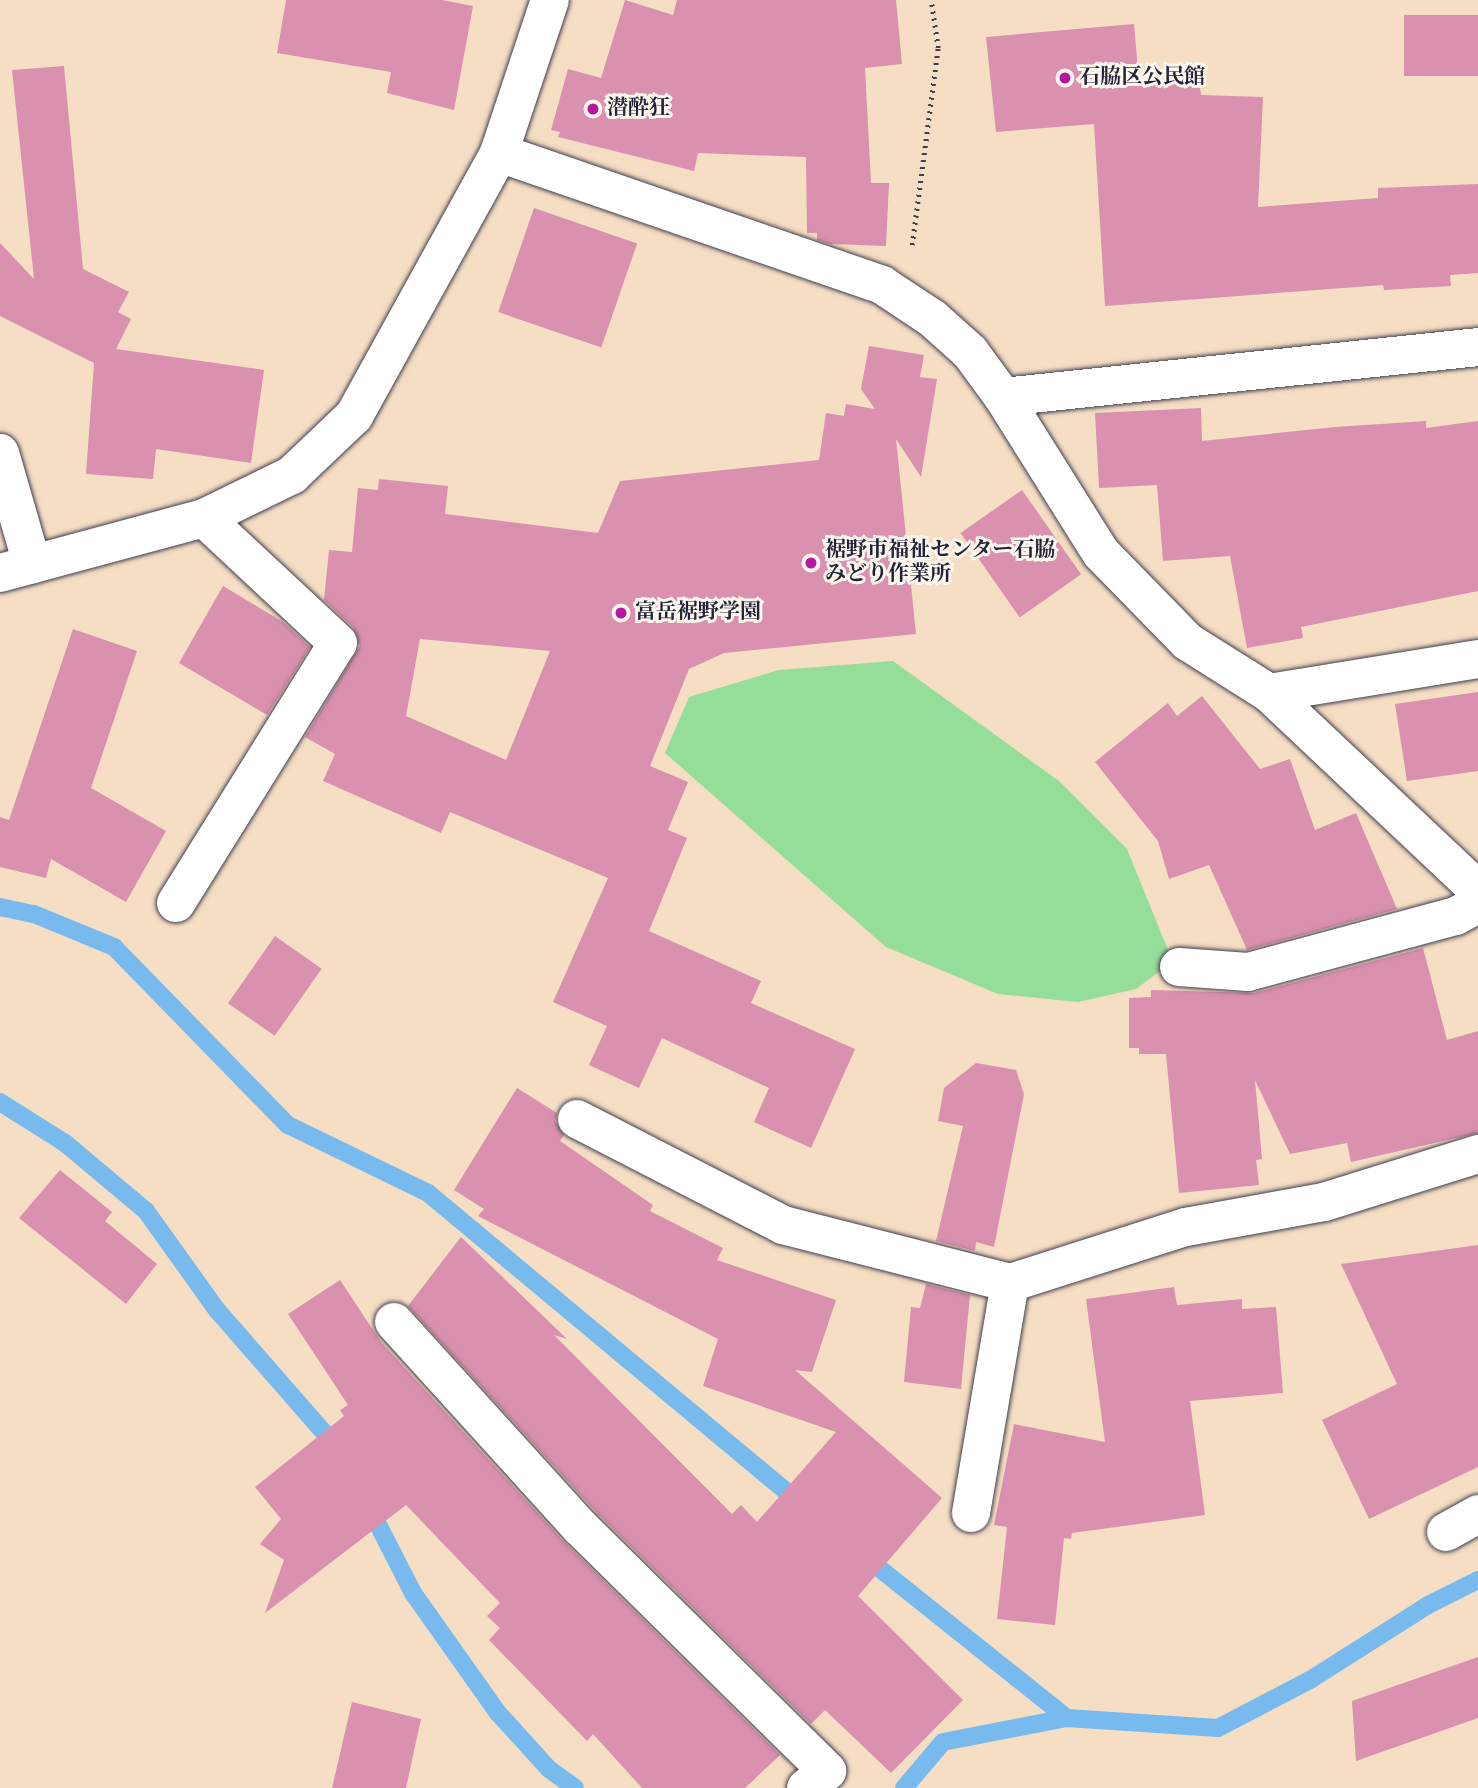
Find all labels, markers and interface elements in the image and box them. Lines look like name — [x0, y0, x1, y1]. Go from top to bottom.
place label: 石脇区公民館 — [1079, 65, 1205, 91]
marker: 石脇区公民館 — [1057, 70, 1073, 86]
place label: 潜酔狂 — [607, 96, 670, 122]
marker: 潜酔狂 — [585, 101, 601, 117]
place label: 裾野市福祉センター石脇 みどり作業所 — [825, 538, 1056, 588]
marker: 裾野市福祉センター石脇 みどり作業所 — [803, 555, 819, 571]
place label: 富岳裾野学園 — [635, 600, 761, 626]
marker: 富岳裾野学園 — [613, 605, 629, 621]

